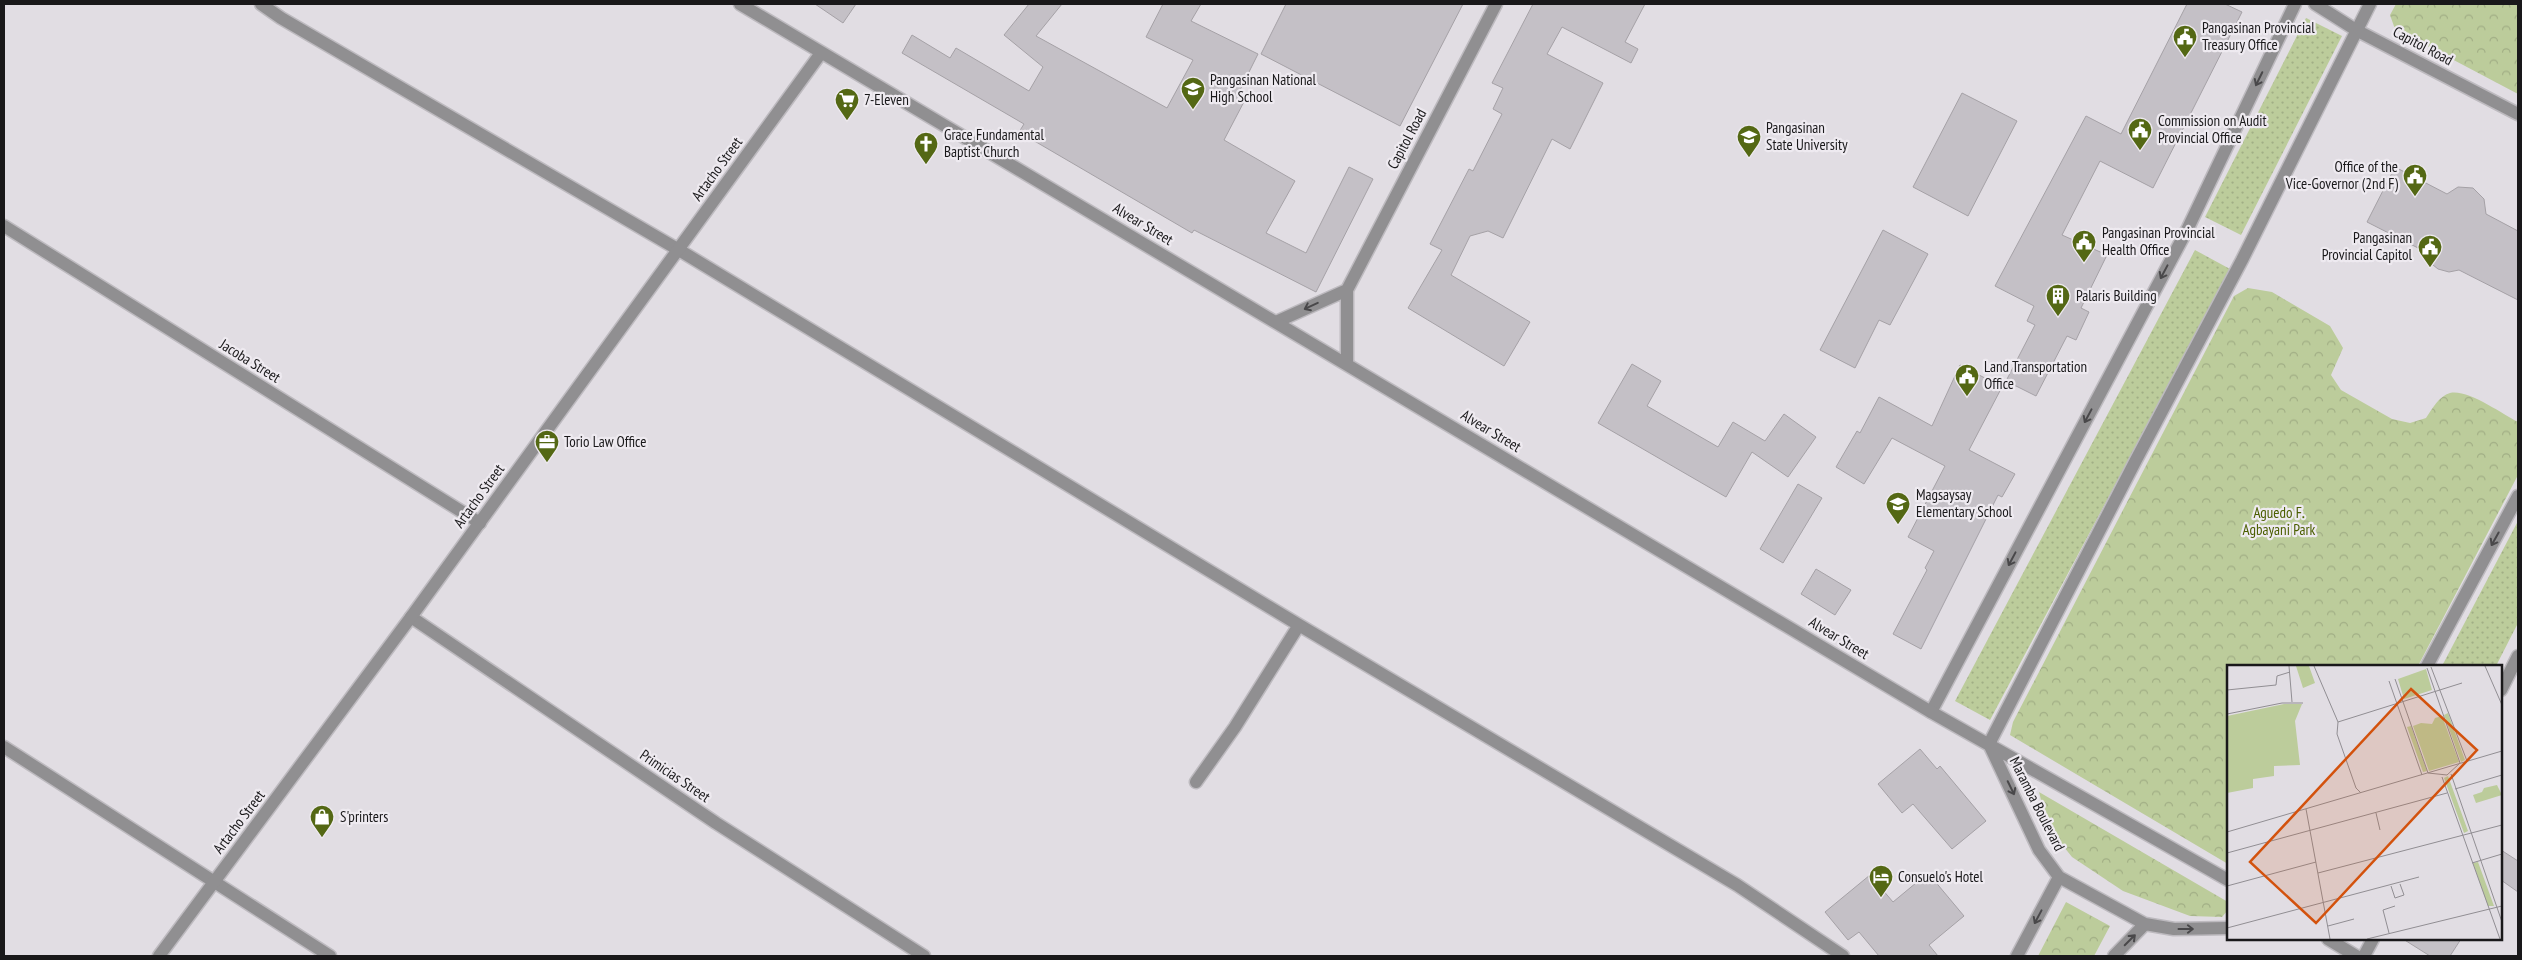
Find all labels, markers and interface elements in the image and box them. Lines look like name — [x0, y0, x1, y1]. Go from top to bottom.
place label: Pangasinan Provincial Treasury Office — [2202, 18, 2315, 54]
street label: Capitol Road — [2390, 22, 2456, 69]
public building icon: Pangasinan Provincial Treasury Office — [2172, 24, 2198, 58]
place label: Pangasinan National High School — [1210, 70, 1317, 106]
one-way arrow — [2254, 71, 2263, 86]
school or university icon: Pangasinan National High School — [1180, 76, 1206, 110]
supermarket icon: 7-Eleven — [834, 87, 860, 121]
place label: 7-Eleven — [864, 90, 909, 109]
street label: Capitol Road — [1383, 106, 1430, 172]
place label: Commission on Audit Provincial Office — [2158, 111, 2267, 147]
public building icon: Commission on Audit Provincial Office — [2127, 117, 2153, 151]
place label: Pangasinan State University — [1766, 118, 1848, 154]
school or university icon: Pangasinan State University — [1736, 124, 1762, 158]
place label: Grace Fundamental Baptist Church — [944, 125, 1044, 161]
church icon: Grace Fundamental Baptist Church — [913, 131, 939, 165]
street label: Artacho Street — [687, 133, 746, 204]
place label: Office of the Vice-Governor (2nd F) — [2285, 157, 2399, 193]
public building icon: Office of the Vice-Governor (2nd F) — [2402, 163, 2428, 197]
street label: Alvear Street — [1110, 198, 1177, 249]
place label: Pangasinan Provincial Health Office — [2102, 223, 2215, 259]
place label: Pangasinan Provincial Capitol — [2322, 228, 2412, 264]
public building icon: Pangasinan Provincial Health Office — [2071, 229, 2097, 263]
public building icon: Pangasinan Provincial Capitol — [2417, 234, 2443, 268]
one-way arrow — [2159, 265, 2169, 279]
building icon: Palaris Building — [2045, 283, 2071, 317]
place label: Palaris Building — [2076, 286, 2157, 305]
one-way arrow — [1304, 302, 1319, 311]
street label: Jacoba Street — [216, 334, 284, 387]
place label: Land Transportation Office — [1984, 357, 2087, 393]
public building icon: Land Transportation Office — [1954, 363, 1980, 397]
street label: Alvear Street — [1458, 405, 1525, 456]
one-way arrow — [2083, 408, 2092, 423]
office icon: Torio Law Office — [534, 429, 560, 463]
place label: Torio Law Office — [564, 432, 646, 451]
street label: Artacho Street — [449, 460, 508, 531]
place label: Magsaysay Elementary School — [1916, 485, 2013, 521]
school or university icon: Magsaysay Elementary School — [1885, 491, 1911, 525]
park label: Aguedo F. Agbayani Park — [2243, 503, 2316, 539]
one-way arrow — [2490, 531, 2499, 546]
one-way arrow — [2007, 552, 2017, 567]
street label: Alvear Street — [1806, 612, 1873, 663]
inset map — [2227, 665, 2502, 940]
street label: Primicias Street — [637, 745, 714, 806]
street label: Maramba Boulevard — [2006, 754, 2069, 854]
one-way arrow — [2006, 780, 2016, 795]
street label: Artacho Street — [209, 786, 269, 857]
shop icon: S'printers — [309, 804, 335, 838]
place label: S'printers — [340, 807, 388, 826]
hotel icon: Consuelo's Hotel — [1868, 864, 1894, 898]
place label: Consuelo's Hotel — [1898, 867, 1983, 886]
one-way arrow — [2033, 909, 2043, 924]
one-way arrow — [2178, 924, 2194, 934]
one-way arrow — [2124, 933, 2136, 946]

